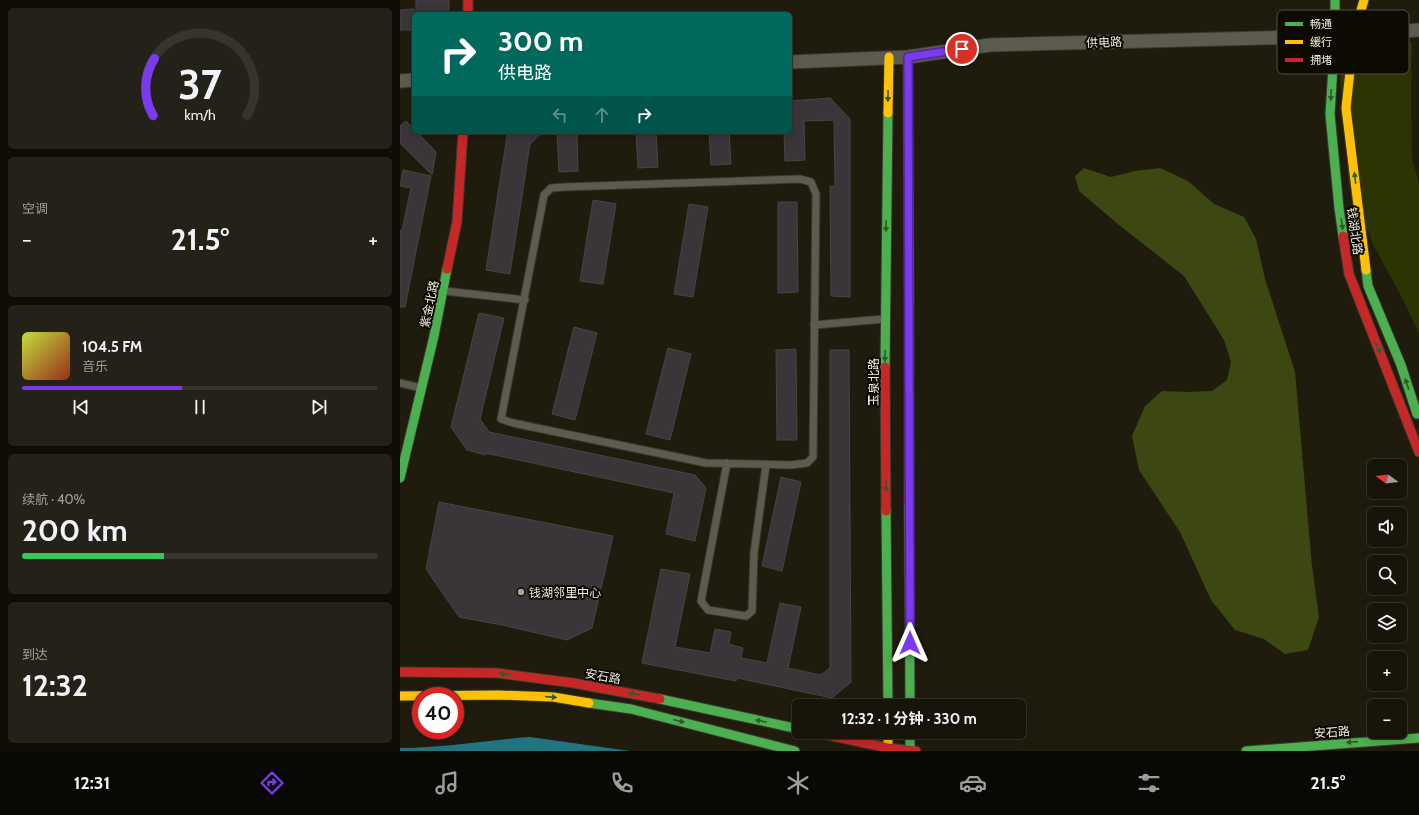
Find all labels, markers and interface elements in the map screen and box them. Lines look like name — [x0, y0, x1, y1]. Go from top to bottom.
legend — [1277, 10, 1409, 74]
text: 畅通 — [1310, 17, 1332, 31]
text: 300 m — [498, 24, 583, 58]
icon: right — [432, 28, 484, 80]
pin — [945, 32, 979, 66]
street label: 供电路 — [1086, 34, 1122, 50]
text: 缓行 — [1310, 35, 1332, 49]
icon: arrive — [951, 38, 973, 60]
text: 拥堵 — [1310, 53, 1332, 67]
text: 37 — [178, 59, 222, 109]
text: 供电路 — [498, 62, 552, 84]
one-way arrow — [1328, 89, 1335, 101]
one-way arrow — [885, 90, 891, 103]
icon: left — [549, 104, 571, 126]
icon: ahead — [591, 104, 613, 126]
icon: right — [633, 104, 655, 126]
text: km/h — [184, 106, 216, 124]
one-way arrow — [1351, 172, 1358, 184]
text: 空调 — [22, 200, 48, 216]
street label: 钱湖北路 — [1344, 206, 1366, 256]
one-way arrow — [1339, 218, 1345, 230]
one-way arrow — [883, 220, 889, 233]
text: 21.5° — [171, 221, 229, 258]
text: − — [22, 226, 32, 253]
text: + — [368, 226, 378, 253]
street label: 紫金北路 — [417, 279, 441, 329]
text: 104.5 FM — [82, 338, 142, 356]
one-way arrow — [1375, 343, 1381, 355]
one-way arrow — [882, 350, 888, 363]
text: 音乐 — [82, 358, 108, 374]
street label: 玉泉北路 — [866, 358, 881, 406]
one-way arrow — [1404, 377, 1410, 389]
icon: previous — [70, 396, 92, 418]
icon: pause — [189, 396, 211, 418]
icon: next — [308, 396, 330, 418]
north arrow — [1367, 459, 1407, 499]
map controls — [1367, 459, 1407, 739]
one-way arrow — [883, 480, 889, 493]
text: 续航 · 40% — [22, 491, 85, 507]
button: sound — [1367, 507, 1407, 547]
text: 200 km — [22, 512, 128, 549]
button: search — [1367, 555, 1407, 595]
place label: 钱湖邻里中心 — [529, 585, 601, 600]
marker: 钱湖邻里中心 — [516, 587, 526, 597]
button: layers — [1367, 603, 1407, 643]
position arrow — [889, 622, 931, 664]
text: 到达 — [22, 646, 48, 662]
button: + — [1367, 651, 1407, 691]
street label: 安石路 — [584, 665, 622, 687]
text: 12:32 — [22, 667, 88, 704]
one-way arrow — [499, 671, 511, 678]
speed limit sign: 40 — [412, 687, 464, 739]
one-way arrow — [628, 691, 640, 697]
one-way arrow — [545, 694, 557, 701]
button: − — [1367, 699, 1407, 739]
text: 12:32 · 1 分钟 · 330 m — [841, 710, 977, 728]
one-way arrow — [755, 717, 767, 723]
one-way arrow — [673, 718, 685, 724]
street label: 安石路 — [1314, 723, 1350, 741]
one-way arrow — [1346, 739, 1358, 746]
icon: directions — [258, 769, 286, 797]
icon: music — [433, 769, 461, 797]
icon: phone — [608, 769, 636, 797]
icon: climate — [784, 769, 812, 797]
icon: car — [959, 769, 987, 797]
icon: filters — [1135, 769, 1163, 797]
text: 12:31 — [74, 772, 110, 794]
text: 21.5° — [1310, 772, 1345, 794]

